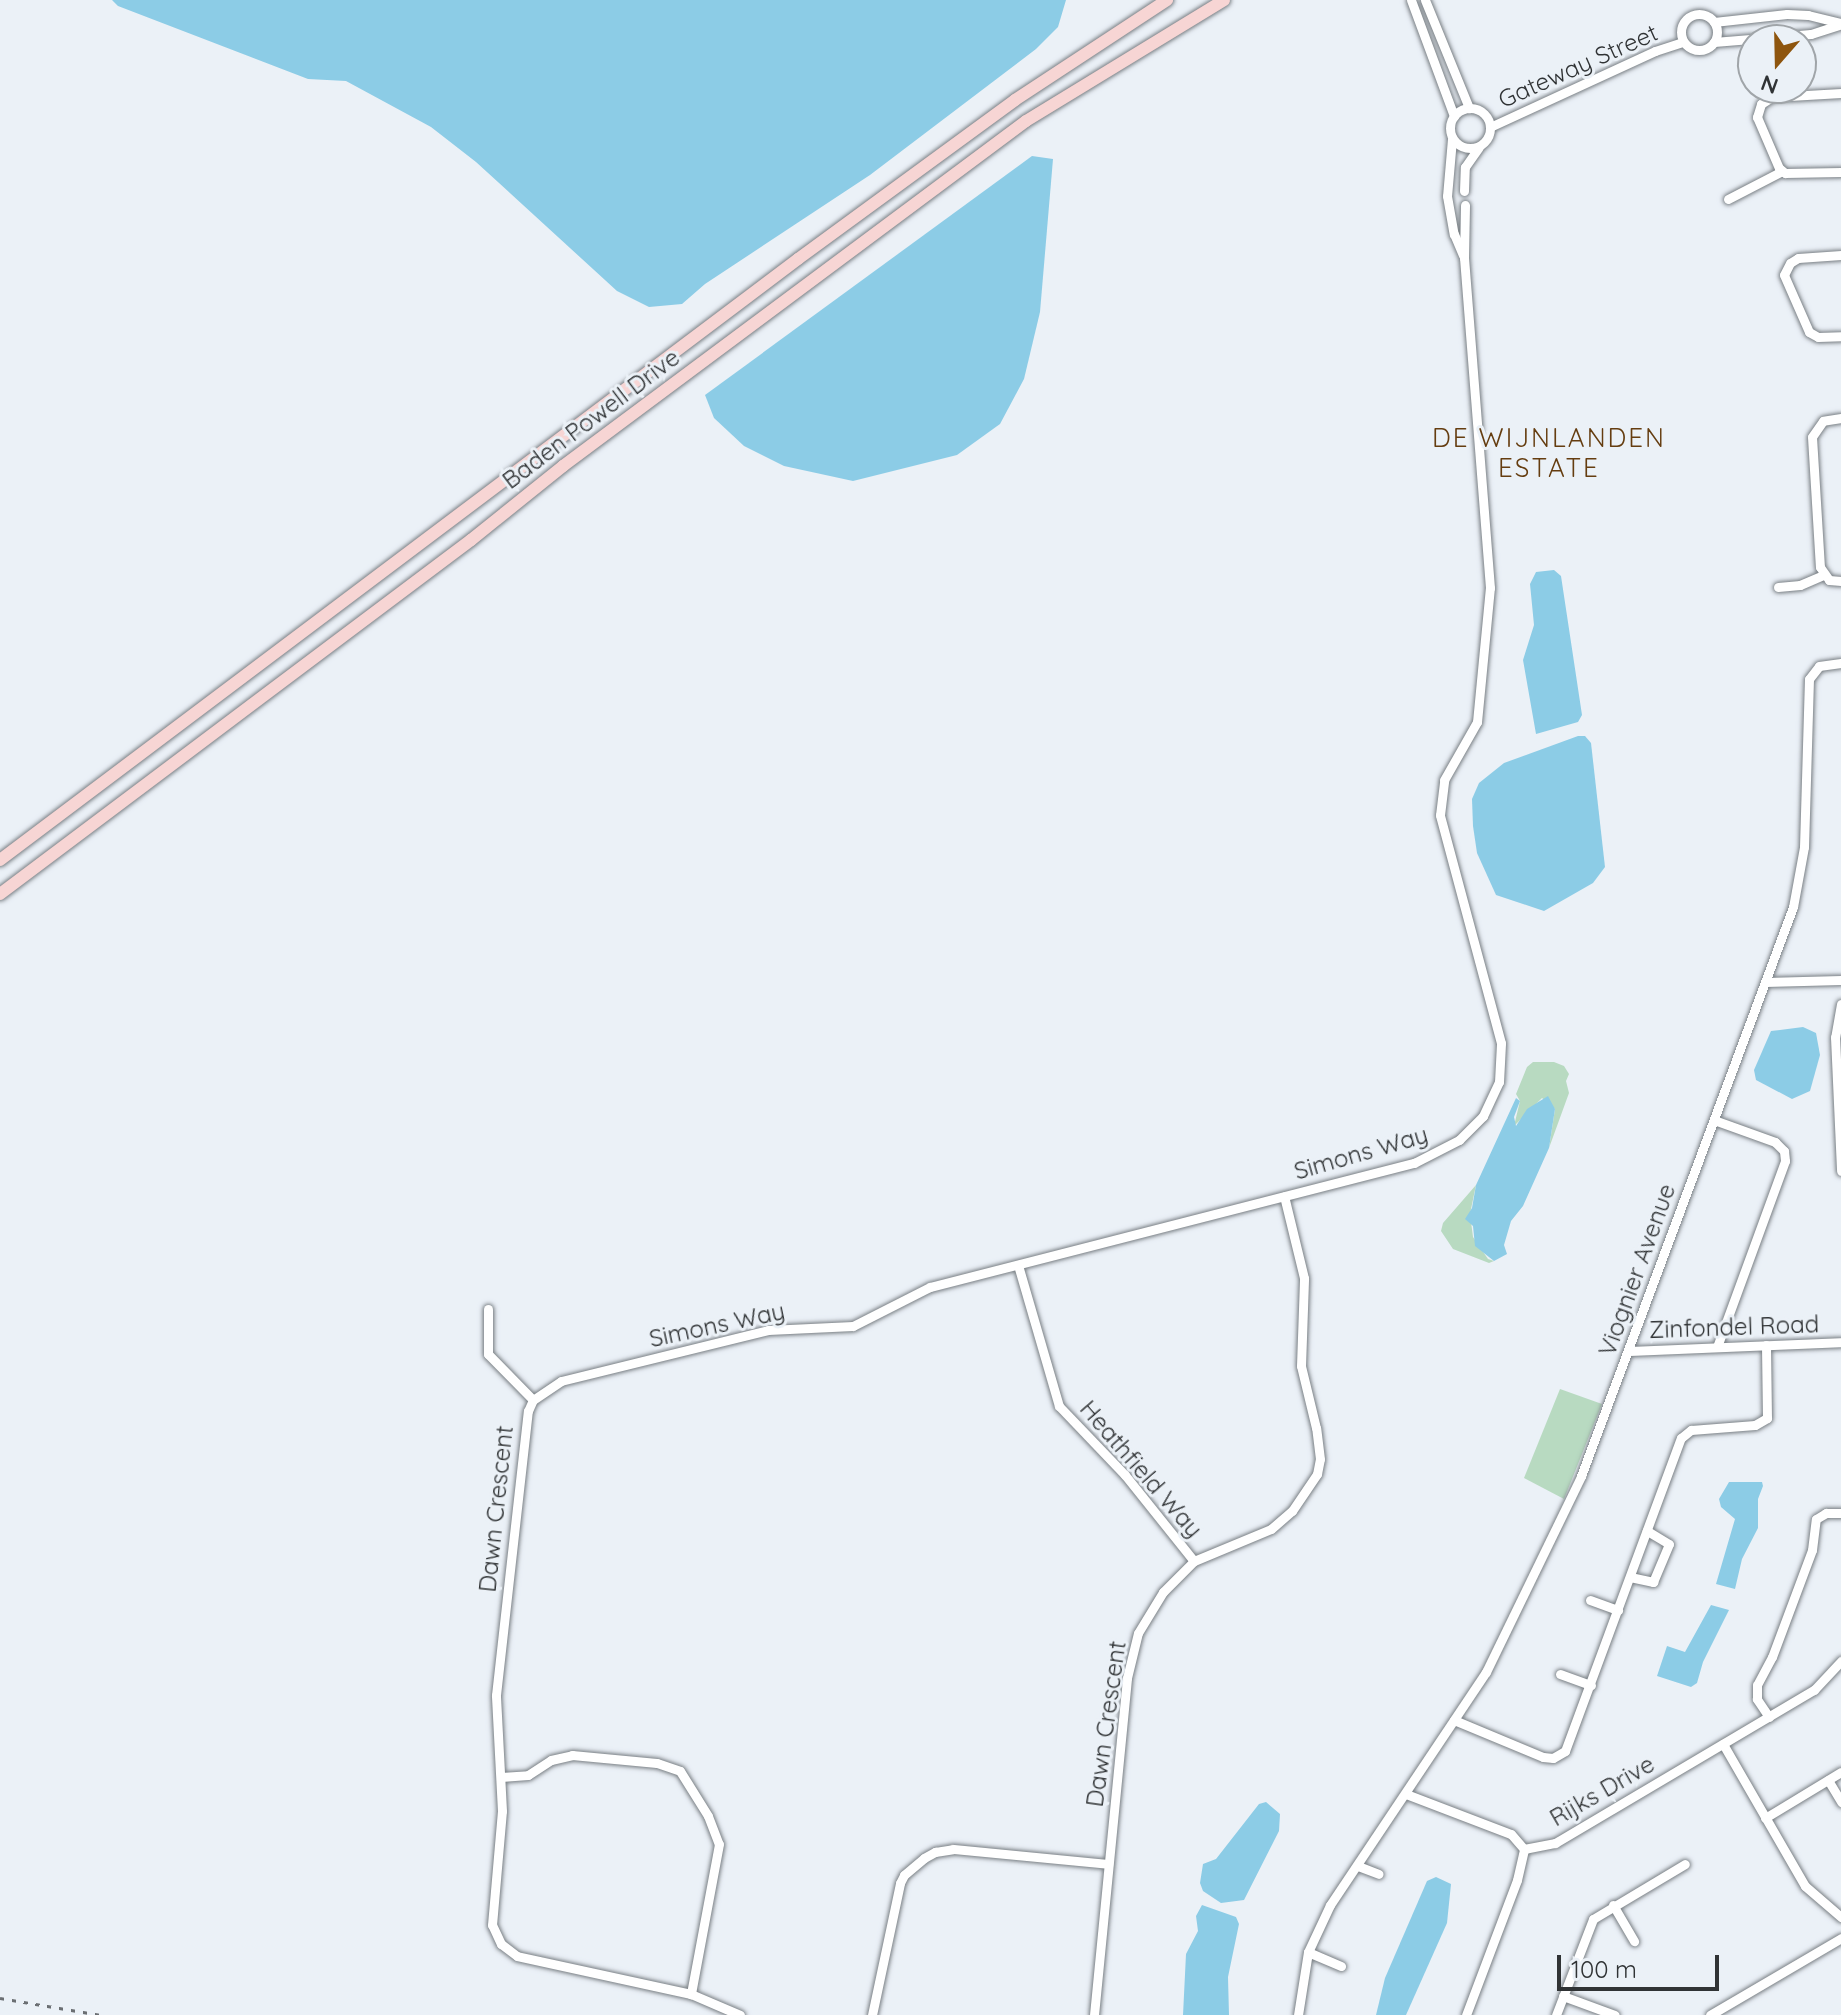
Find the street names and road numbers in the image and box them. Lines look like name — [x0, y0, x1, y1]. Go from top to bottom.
street label: Gateway Street — [1494, 18, 1662, 114]
street label: Baden Powell Drive — [497, 343, 685, 495]
street label: Simons Way — [1291, 1120, 1431, 1186]
street label: Viognier Avenue — [1593, 1180, 1681, 1360]
street label: Simons Way — [647, 1297, 787, 1353]
street label: Zinfondel Road — [1648, 1310, 1820, 1344]
street label: Heathfield Way — [1074, 1395, 1208, 1543]
street label: Dawn Crescent — [473, 1424, 519, 1594]
street label: Dawn Crescent — [1080, 1639, 1132, 1809]
street label: Rijks Drive — [1545, 1750, 1659, 1832]

